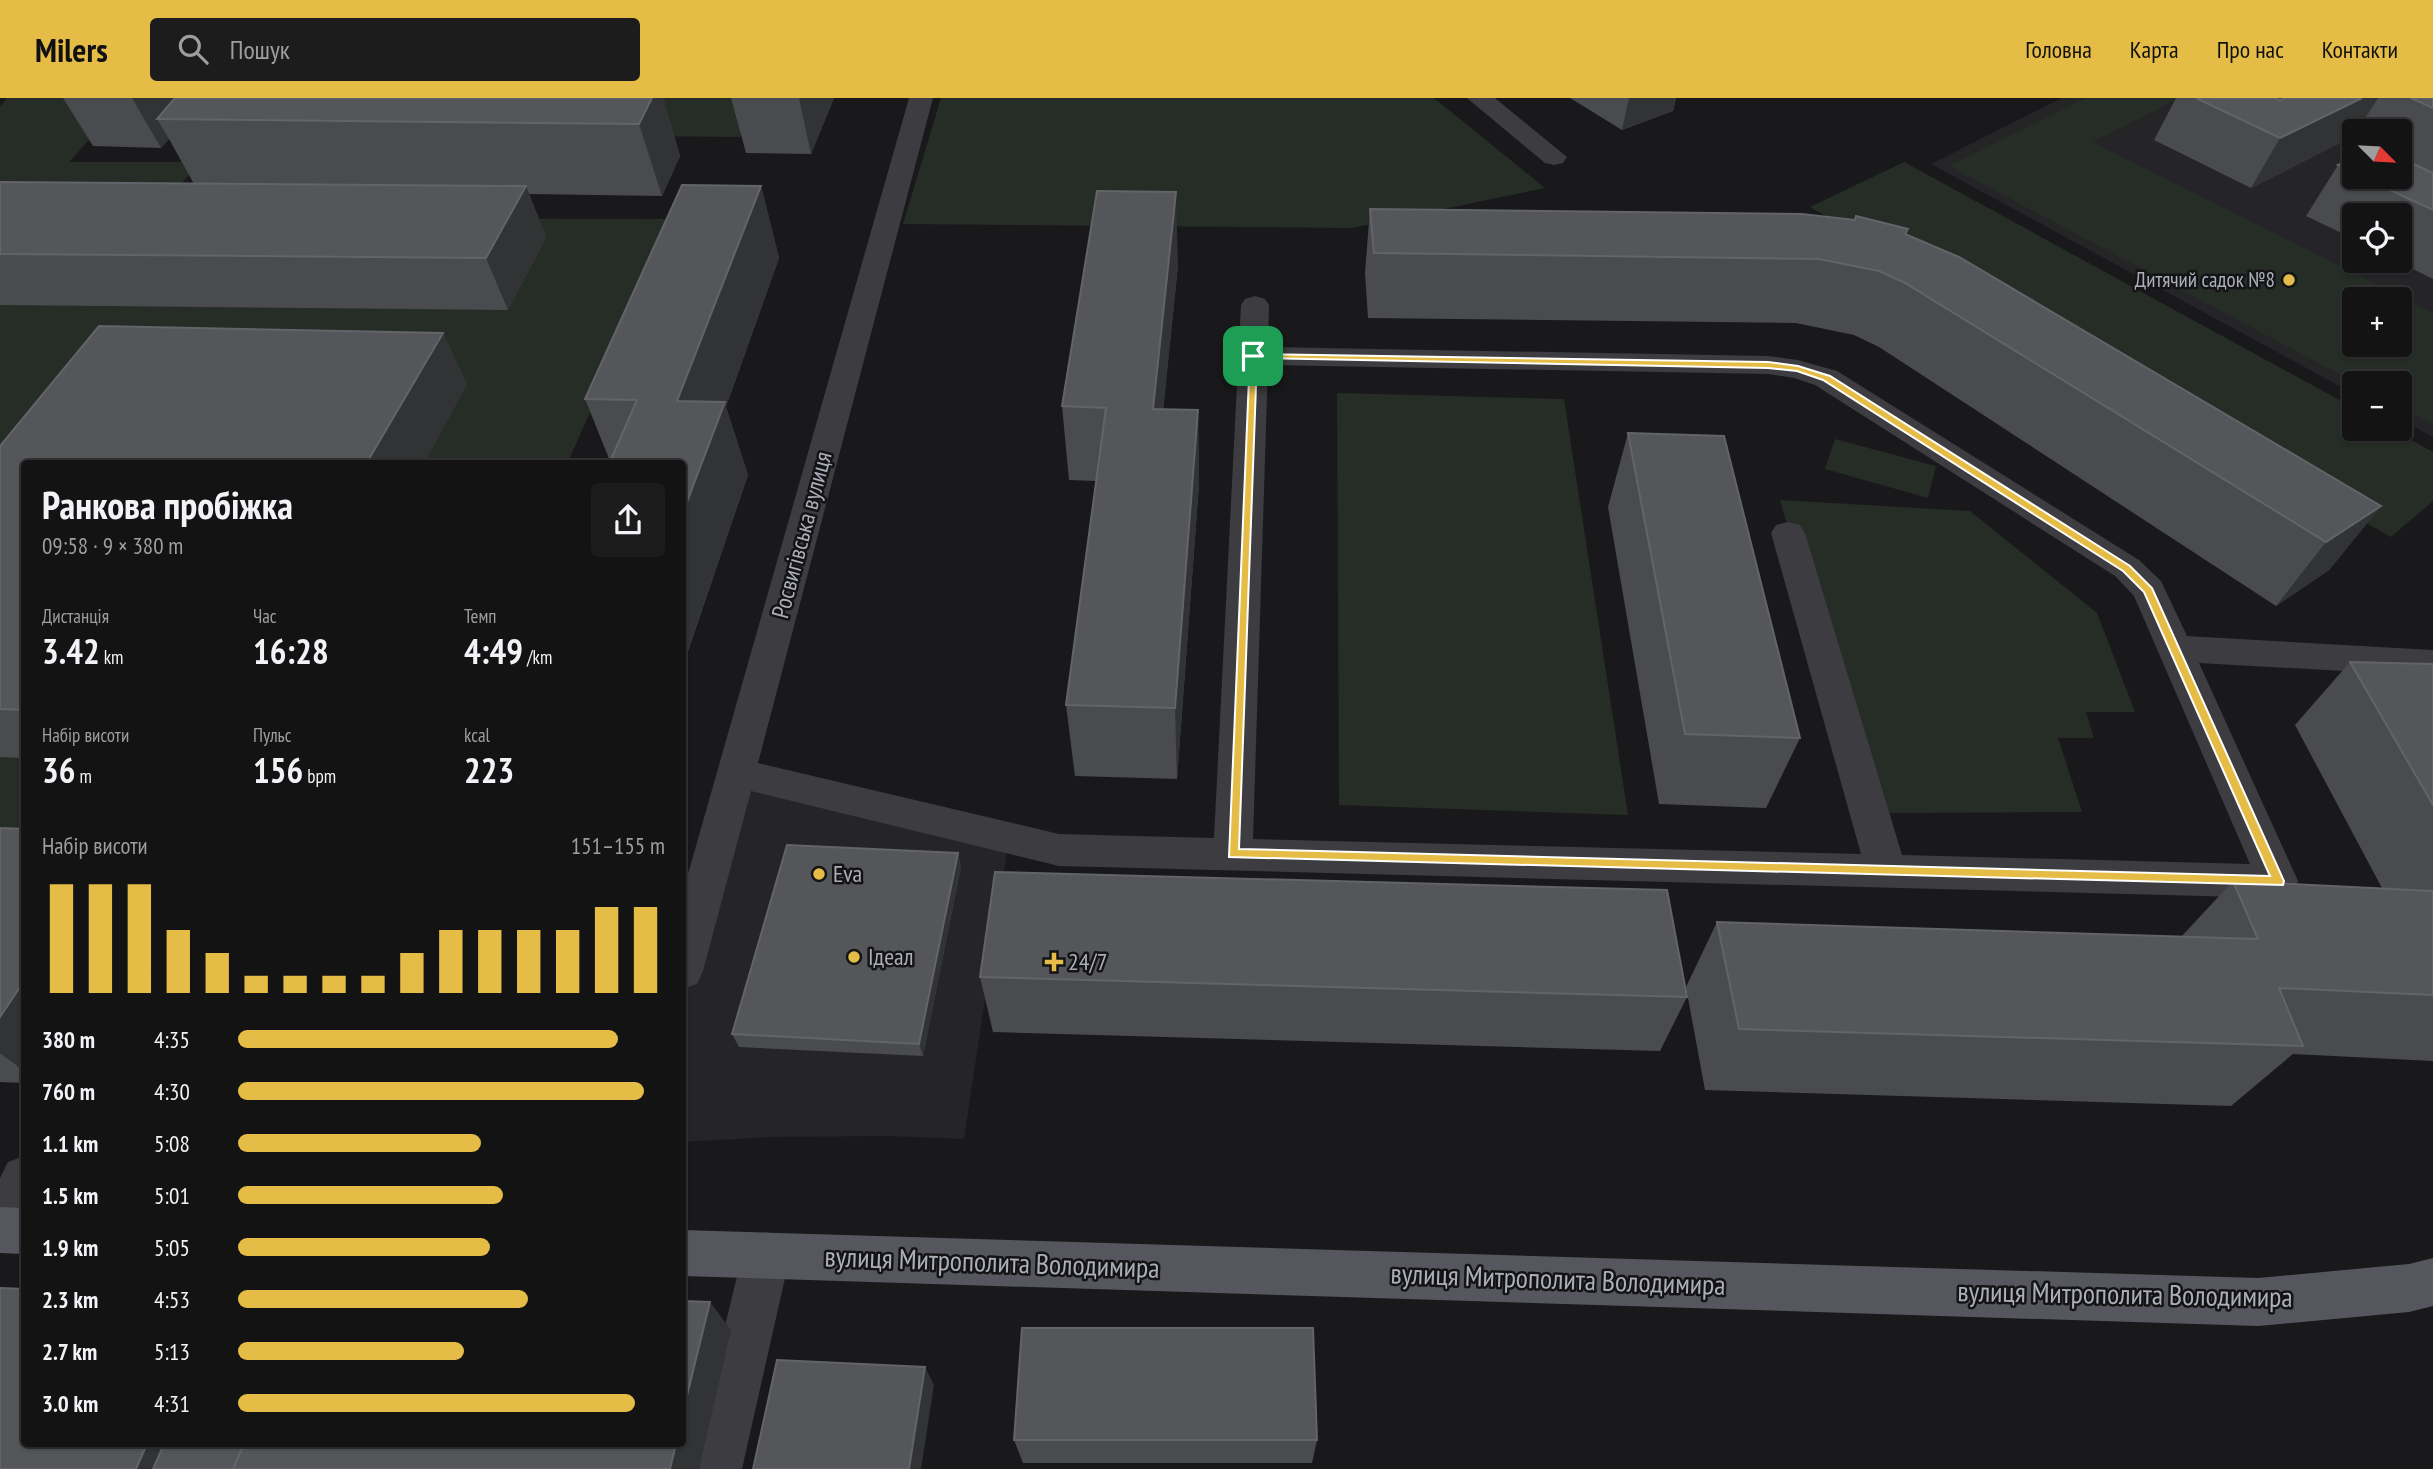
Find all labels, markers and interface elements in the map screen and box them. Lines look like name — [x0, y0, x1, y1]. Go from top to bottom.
search box — [150, 18, 640, 81]
text: Milers — [35, 28, 108, 71]
icon: search — [174, 30, 212, 68]
text: Пошук — [230, 33, 290, 66]
text: Головна — [2025, 34, 2092, 65]
text: Карта — [2130, 34, 2179, 65]
text: Про нас — [2217, 34, 2284, 65]
text: Контакти — [2322, 34, 2398, 65]
north arrow — [2342, 119, 2412, 189]
map controls — [2342, 119, 2412, 441]
button: locate — [2342, 203, 2412, 273]
place label: Дитячий садок №8 — [2135, 266, 2275, 293]
marker: Дитячий садок №8 — [2281, 272, 2297, 288]
button: + — [2342, 287, 2412, 357]
pin — [1223, 326, 1283, 386]
icon: arrive — [1234, 337, 1272, 375]
button: − — [2342, 371, 2412, 441]
street label: Росвигівська вулиця — [764, 448, 839, 622]
text: Ранкова пробіжка — [42, 480, 293, 529]
button: share — [591, 483, 665, 557]
text: 09:58 · 9 × 380 m — [42, 531, 183, 560]
text: Дистанція — [42, 604, 109, 628]
text: Час — [253, 604, 277, 628]
text: Темп — [464, 604, 496, 628]
text: 3.42 — [42, 628, 100, 674]
text: 16:28 — [253, 628, 329, 674]
text: 4:49 — [464, 628, 523, 674]
text: km — [100, 645, 123, 669]
text: /km — [523, 645, 552, 669]
text: Набір висоти — [42, 723, 129, 747]
text: Пульс — [253, 723, 291, 747]
text: kcal — [464, 723, 490, 747]
text: 36 — [42, 747, 75, 793]
text: 156 — [253, 747, 303, 793]
text: 223 — [464, 747, 514, 793]
text: m — [75, 764, 92, 788]
text: bpm — [303, 764, 336, 788]
text: Набір висоти — [42, 831, 148, 860]
text: 151–155 m — [571, 831, 665, 860]
place label: Eva — [833, 858, 862, 889]
marker: Eva — [811, 866, 827, 882]
place label: Ідеал — [868, 941, 913, 972]
place label: 24/7 — [1068, 946, 1107, 977]
marker: Ідеал — [846, 949, 862, 965]
marker: 24/7 — [1046, 954, 1062, 970]
text: 380 m — [42, 1025, 95, 1054]
text: 4:35 — [154, 1025, 190, 1054]
text: 760 m — [42, 1077, 95, 1106]
text: 4:30 — [154, 1077, 190, 1106]
text: 1.1 km — [42, 1129, 98, 1158]
text: 5:08 — [154, 1129, 190, 1158]
text: 1.5 km — [42, 1181, 98, 1210]
text: 5:01 — [154, 1181, 190, 1210]
text: 1.9 km — [42, 1233, 98, 1262]
text: 5:05 — [154, 1233, 190, 1262]
street label: вулиця Митрополита Володимира — [824, 1237, 1160, 1286]
street label: вулиця Митрополита Володимира — [1390, 1254, 1726, 1303]
street label: вулиця Митрополита Володимира — [1957, 1272, 2293, 1315]
text: 2.3 km — [42, 1285, 98, 1314]
text: 4:53 — [154, 1285, 190, 1314]
text: 2.7 km — [42, 1337, 97, 1366]
text: 5:13 — [154, 1337, 190, 1366]
text: 3.0 km — [42, 1389, 98, 1418]
text: 4:31 — [154, 1389, 190, 1418]

